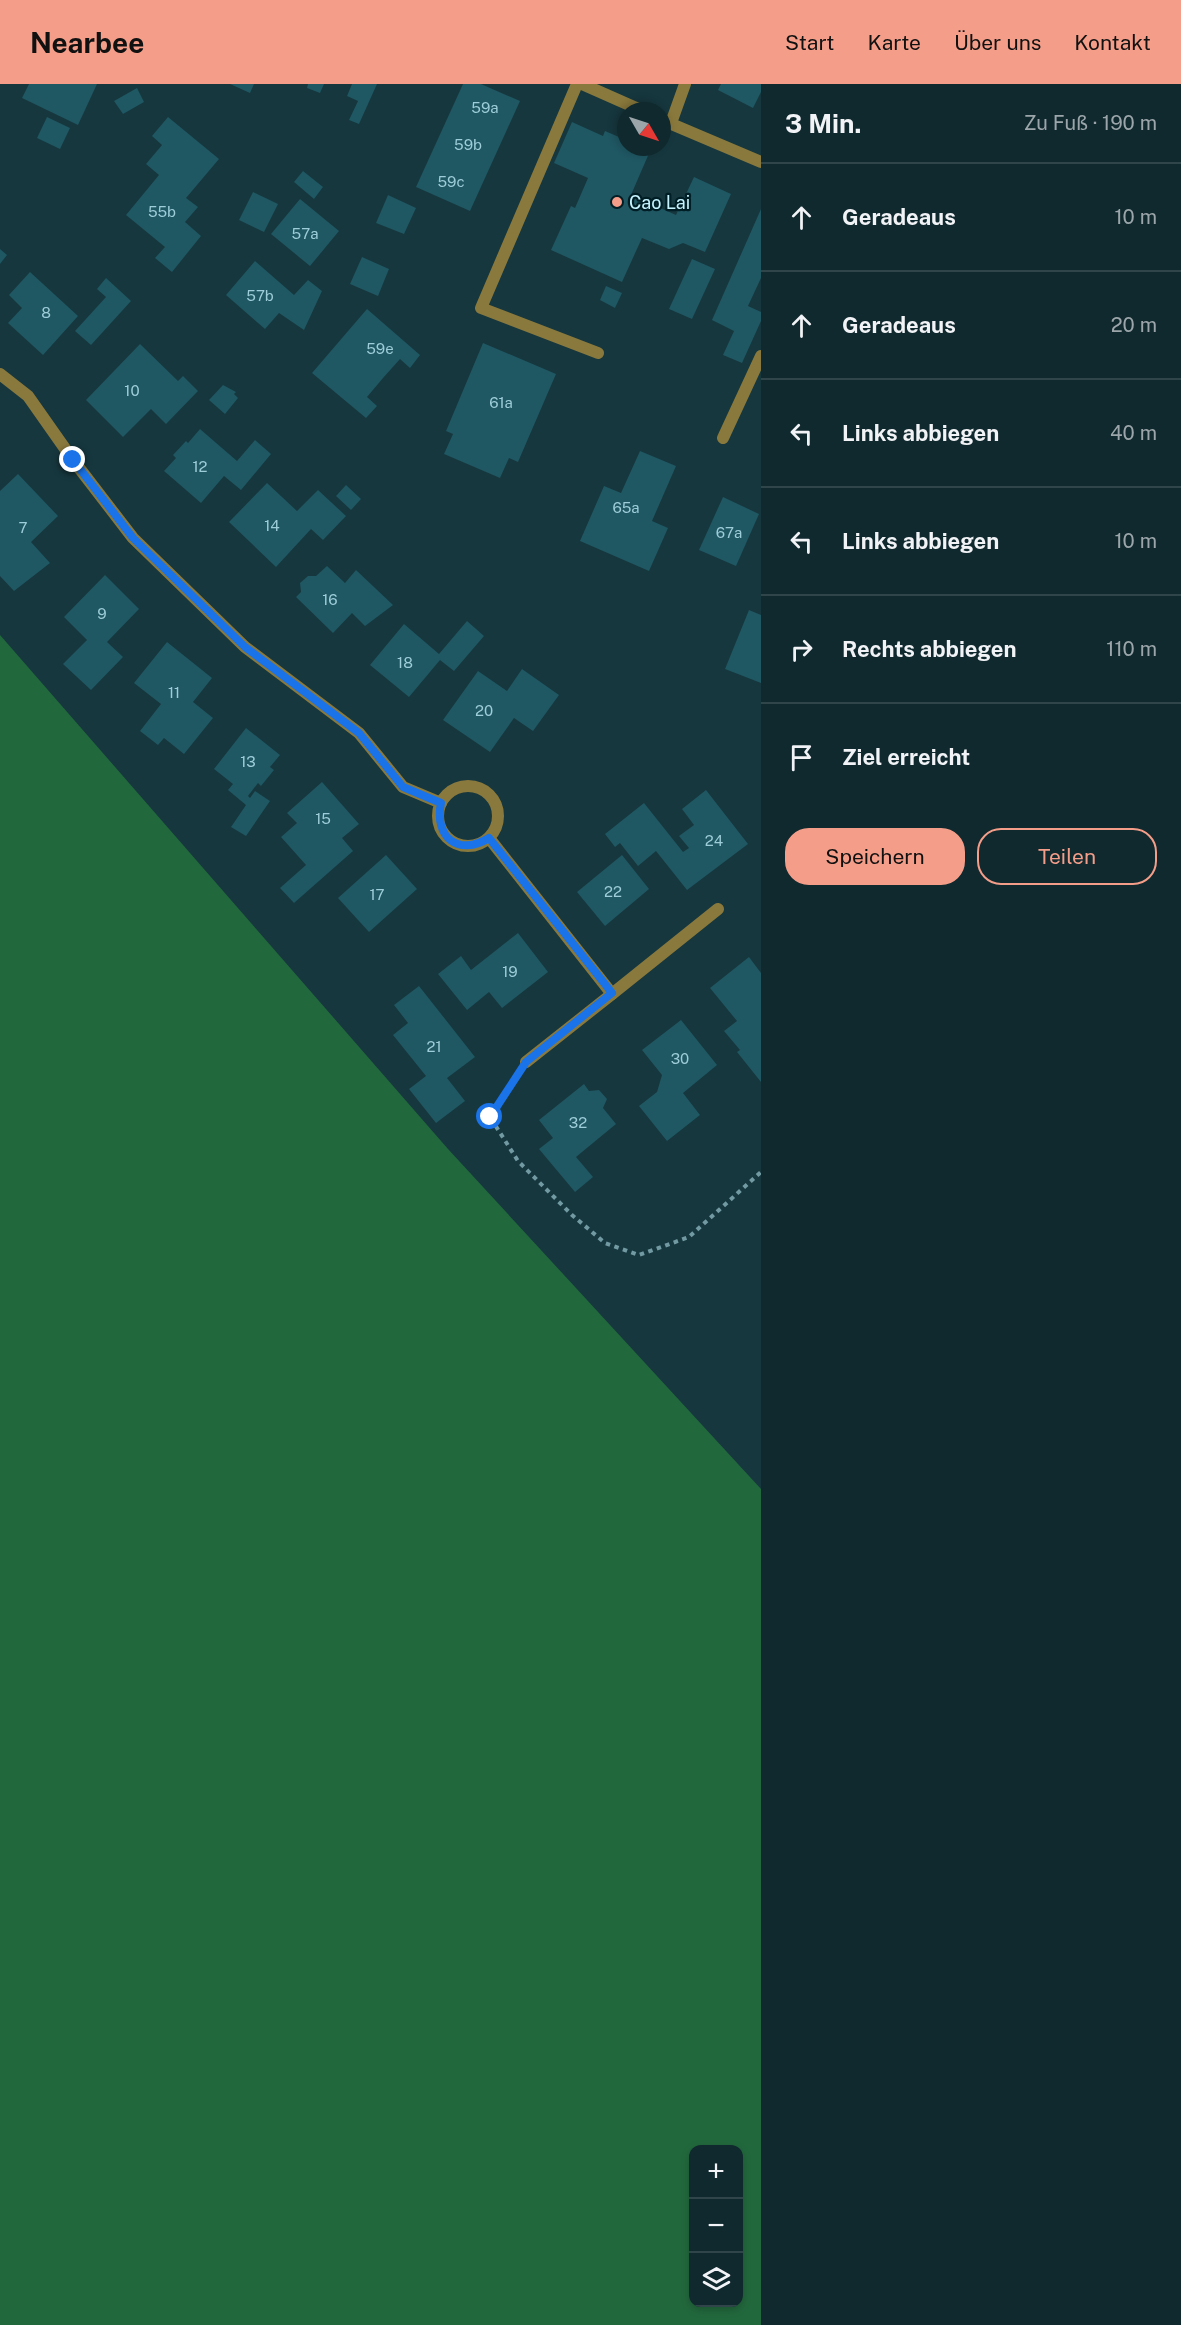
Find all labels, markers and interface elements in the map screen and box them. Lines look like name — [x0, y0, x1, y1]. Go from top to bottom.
text: Nearbee — [30, 26, 144, 59]
text: Start — [785, 30, 834, 55]
text: Karte — [867, 30, 921, 55]
text: Über uns — [954, 30, 1041, 55]
text: Kontakt — [1074, 30, 1151, 55]
house number: 59a — [471, 99, 499, 116]
north arrow — [617, 102, 671, 156]
text: 3 Min. — [785, 108, 861, 139]
text: Zu Fuß · 190 m — [1024, 111, 1157, 135]
house number: 59b — [454, 136, 482, 153]
house number: 59c — [437, 173, 465, 190]
place label: Cao Lai — [629, 192, 690, 213]
marker: Cao Lai — [610, 195, 624, 209]
icon: ahead — [785, 201, 818, 234]
house number: 55b — [148, 203, 176, 220]
text: Geradeaus — [842, 204, 956, 230]
text: 10 m — [1114, 205, 1157, 229]
house number: 57a — [292, 225, 318, 242]
house number: 57b — [246, 287, 274, 304]
house number: 8 — [41, 304, 51, 321]
icon: ahead — [785, 309, 818, 342]
text: Geradeaus — [842, 312, 956, 338]
text: 20 m — [1111, 313, 1157, 337]
house number: 59e — [366, 340, 394, 357]
house number: 10 — [124, 382, 140, 399]
house number: 61a — [489, 394, 513, 411]
icon: left — [785, 417, 818, 450]
text: Links abbiegen — [842, 420, 999, 446]
text: 40 m — [1110, 421, 1157, 445]
route end — [59, 446, 85, 472]
house number: 12 — [192, 458, 208, 475]
house number: 65a — [612, 499, 640, 516]
house number: 14 — [264, 517, 280, 534]
house number: 7 — [18, 519, 28, 536]
house number: 67a — [716, 524, 742, 541]
icon: left — [785, 525, 818, 558]
text: Links abbiegen — [842, 528, 999, 554]
text: 10 m — [1114, 529, 1157, 553]
house number: 16 — [322, 591, 338, 608]
house number: 9 — [97, 605, 107, 622]
icon: right — [785, 633, 818, 666]
text: Rechts abbiegen — [842, 636, 1017, 662]
text: 110 m — [1106, 637, 1157, 661]
house number: 18 — [397, 654, 413, 671]
house number: 11 — [168, 684, 180, 701]
house number: 20 — [475, 702, 493, 719]
icon: arrive — [785, 741, 818, 774]
text: Ziel erreicht — [842, 744, 970, 770]
house number: 13 — [240, 753, 256, 770]
house number: 15 — [315, 810, 331, 827]
button: Speichern — [785, 828, 965, 885]
button: Teilen — [977, 828, 1157, 885]
house number: 24 — [705, 832, 723, 849]
house number: 22 — [604, 883, 622, 900]
house number: 17 — [369, 886, 385, 903]
house number: 19 — [502, 963, 518, 980]
house number: 21 — [426, 1038, 442, 1055]
house number: 30 — [671, 1050, 689, 1067]
route start — [476, 1103, 502, 1129]
house number: 32 — [569, 1114, 587, 1131]
map controls — [689, 2145, 743, 2307]
button: + — [689, 2145, 743, 2199]
button: − — [689, 2199, 743, 2253]
button: layers — [689, 2253, 743, 2307]

